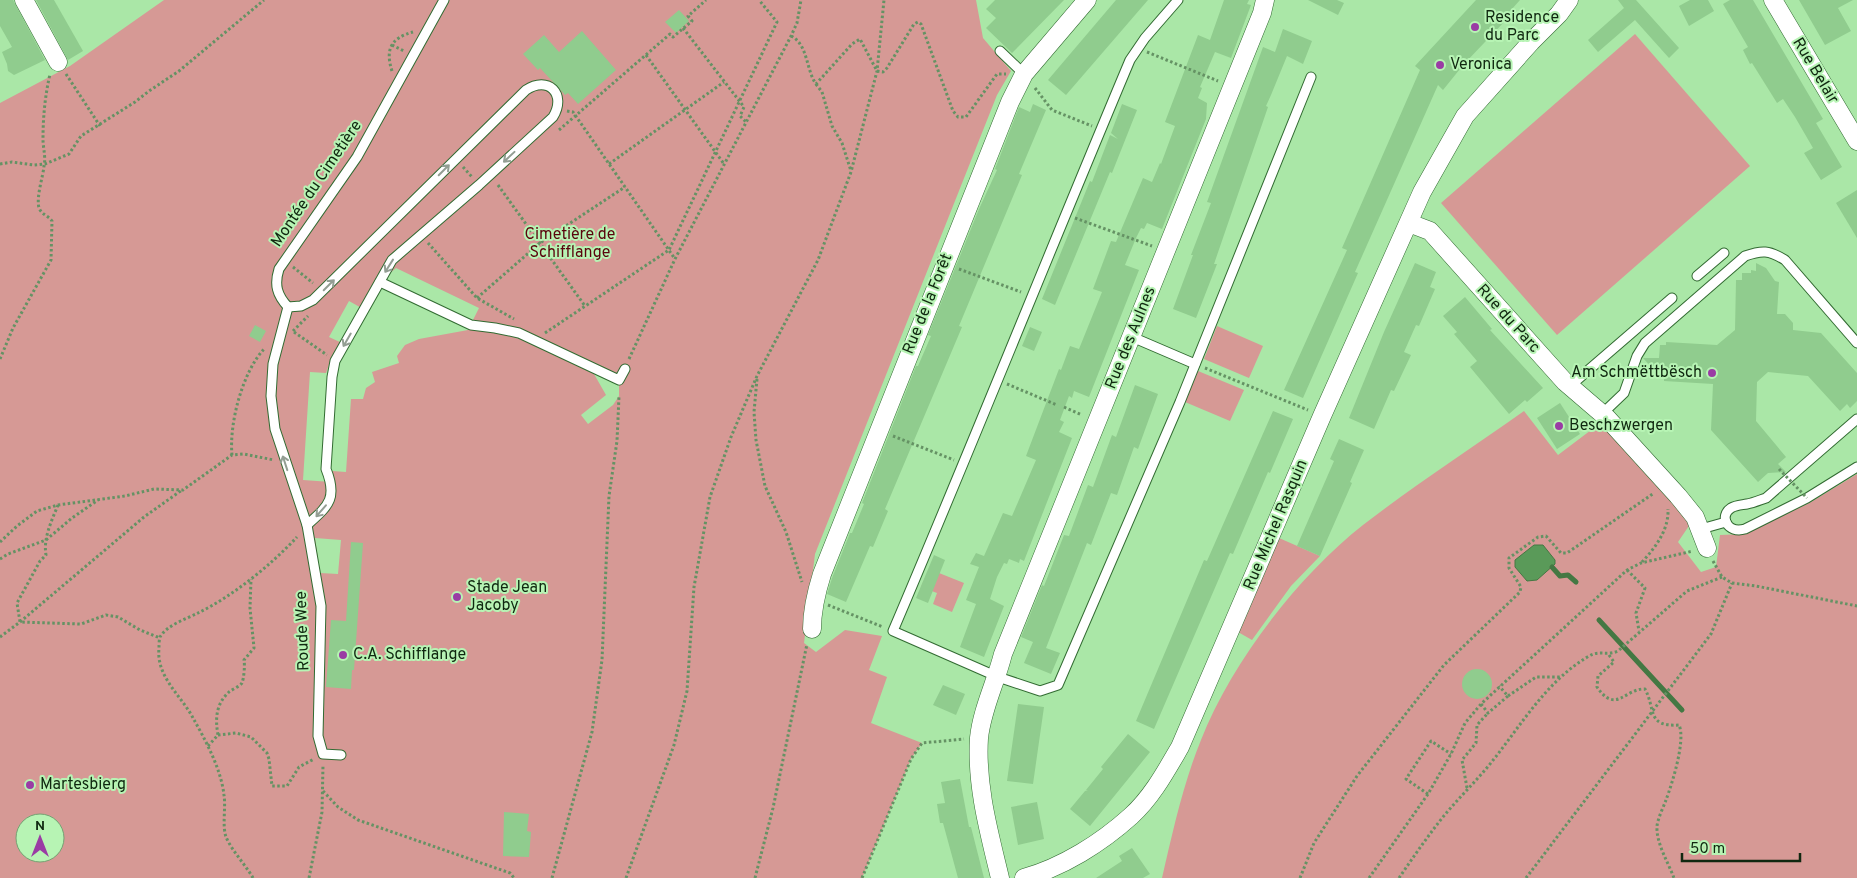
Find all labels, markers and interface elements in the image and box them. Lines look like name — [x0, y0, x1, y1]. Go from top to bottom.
place label: Residence du Parc — [1485, 8, 1559, 46]
marker: Residence du Parc — [1469, 21, 1481, 33]
street label: Rue Belair — [1787, 34, 1843, 108]
place label: Veronica — [1450, 55, 1512, 75]
marker: Veronica — [1434, 59, 1446, 71]
street label: Montée du Cimetière — [267, 117, 367, 251]
one-way arrow — [503, 151, 515, 163]
one-way arrow — [438, 165, 450, 177]
park label: Cimetière de Schifflange — [525, 225, 615, 263]
street label: Rue de la Forêt — [899, 251, 957, 357]
one-way arrow — [384, 259, 394, 273]
one-way arrow — [323, 279, 335, 291]
street label: Rue du Parc — [1472, 280, 1544, 358]
street label: Rue des Aulnes — [1101, 284, 1161, 392]
one-way arrow — [342, 332, 352, 346]
place label: Am Schmëttbësch — [1571, 363, 1702, 383]
marker: Am Schmëttbësch — [1706, 367, 1718, 379]
place label: Beschzwergen — [1569, 416, 1673, 436]
marker: Beschzwergen — [1553, 420, 1565, 432]
one-way arrow — [280, 455, 290, 471]
street label: Rue Michel Rasquin — [1239, 457, 1313, 593]
one-way arrow — [315, 505, 327, 518]
place label: Stade Jean Jacoby — [467, 578, 547, 616]
street label: Roude Wee — [292, 591, 314, 671]
marker: Stade Jean Jacoby — [451, 591, 463, 603]
place label: C.A. Schifflange — [353, 645, 466, 665]
marker: C.A. Schifflange — [337, 649, 349, 661]
place label: Martesbierg — [40, 775, 126, 795]
marker: Martesbierg — [24, 779, 36, 791]
north arrow — [15, 813, 65, 863]
text: N — [35, 818, 45, 835]
scale bar — [1682, 830, 1800, 862]
text: 50 m — [1690, 840, 1725, 859]

